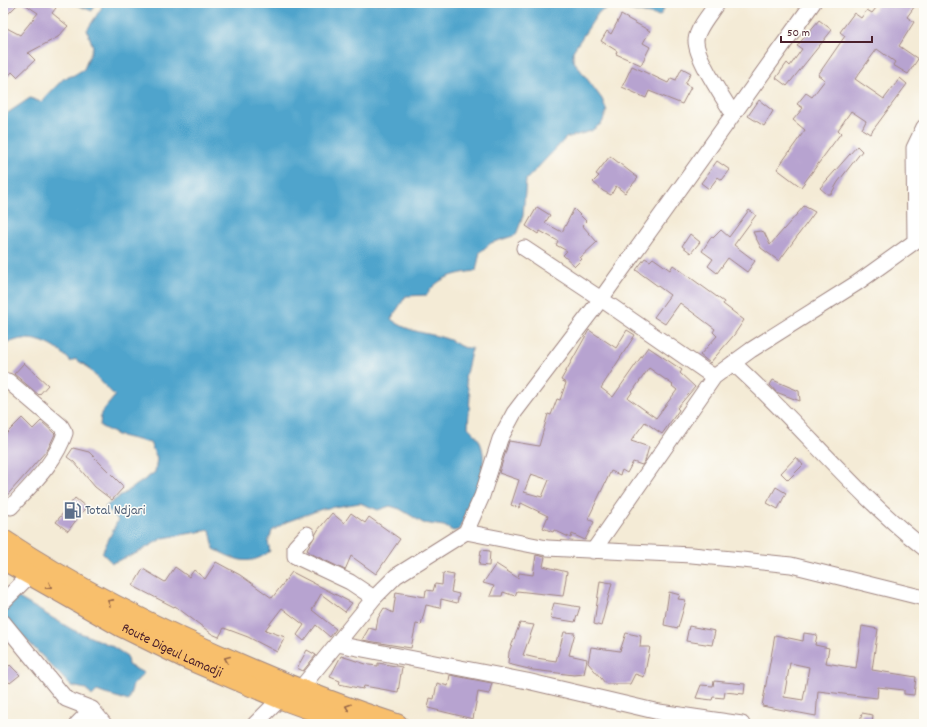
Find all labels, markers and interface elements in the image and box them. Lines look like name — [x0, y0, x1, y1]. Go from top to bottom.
scale bar — [781, 18, 872, 44]
text: 50 m — [787, 25, 810, 42]
fuel station icon: Total Ndjari — [62, 501, 82, 521]
place label: Total Ndjari — [85, 501, 146, 521]
one-way arrow — [45, 582, 52, 589]
one-way arrow — [107, 600, 114, 607]
street label: Route Digeul Lamadji — [118, 619, 226, 683]
one-way arrow — [224, 655, 231, 663]
one-way arrow — [344, 704, 351, 712]

